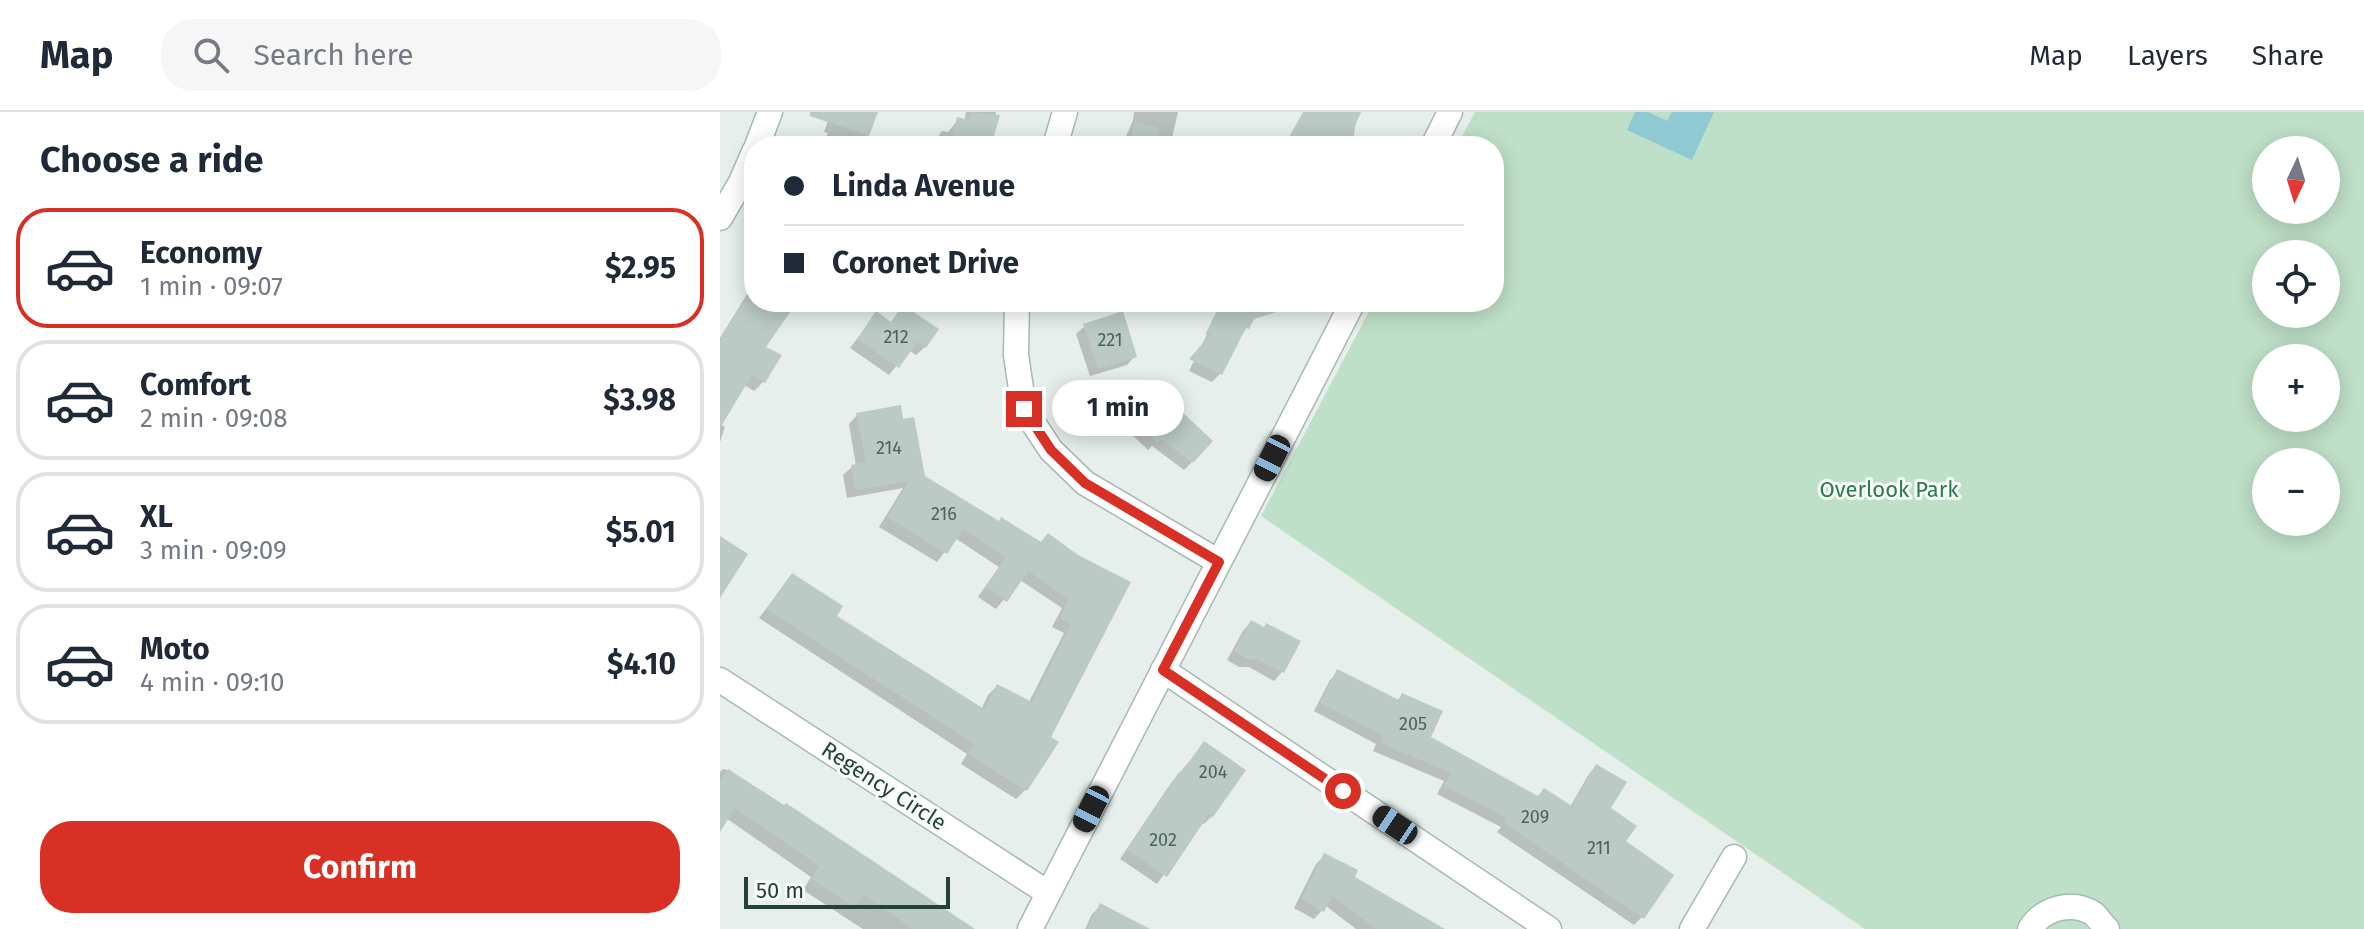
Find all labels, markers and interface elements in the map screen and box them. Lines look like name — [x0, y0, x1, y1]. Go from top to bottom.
search box — [161, 19, 721, 91]
text: Map — [40, 32, 113, 78]
icon: search — [189, 33, 233, 77]
text: Search here — [253, 37, 414, 73]
text: Map — [2029, 39, 2083, 72]
text: Layers — [2127, 39, 2208, 72]
text: Share — [2252, 39, 2324, 72]
north arrow — [2252, 136, 2340, 224]
map controls — [2252, 136, 2340, 536]
text: Choose a ride — [40, 138, 263, 182]
text: Linda Avenue — [832, 168, 1015, 204]
icon: car — [44, 232, 116, 304]
text: Economy — [140, 235, 262, 271]
button: locate — [2252, 240, 2340, 328]
text: Coronet Drive — [832, 245, 1019, 281]
text: $2.95 — [605, 250, 676, 286]
text: 1 min · 09:07 — [140, 271, 283, 302]
house number: 212 — [883, 326, 909, 348]
house number: 221 — [1097, 329, 1123, 351]
button: + — [2252, 344, 2340, 432]
icon: car — [44, 364, 116, 436]
text: Comfort — [140, 367, 251, 403]
callout: 1 min — [1052, 381, 1184, 437]
text: $3.98 — [603, 382, 676, 418]
route end — [1006, 391, 1042, 427]
text: 1 min — [1087, 392, 1149, 423]
text: 2 min · 09:08 — [140, 403, 288, 434]
car — [1250, 431, 1294, 485]
house number: 214 — [876, 437, 902, 459]
button: − — [2252, 448, 2340, 536]
park label: Overlook Park — [1820, 476, 1959, 503]
icon: car — [44, 496, 116, 568]
text: XL — [140, 499, 173, 535]
house number: 216 — [931, 503, 957, 525]
text: $5.01 — [606, 514, 676, 550]
text: 3 min · 09:09 — [140, 535, 287, 566]
icon: car — [44, 628, 116, 700]
text: Moto — [140, 631, 210, 667]
text: $4.10 — [607, 646, 676, 682]
text: 4 min · 09:10 — [140, 667, 284, 698]
house number: 205 — [1399, 713, 1427, 735]
street label: Regency Circle — [817, 736, 951, 836]
house number: 204 — [1199, 761, 1228, 783]
route start — [1325, 773, 1361, 809]
car — [1069, 782, 1113, 836]
car — [1368, 802, 1422, 848]
house number: 209 — [1521, 806, 1549, 828]
button: Confirm — [40, 821, 680, 913]
house number: 202 — [1149, 829, 1177, 851]
house number: 211 — [1587, 837, 1611, 859]
scale bar — [744, 873, 950, 909]
text: 50 m — [756, 877, 804, 904]

